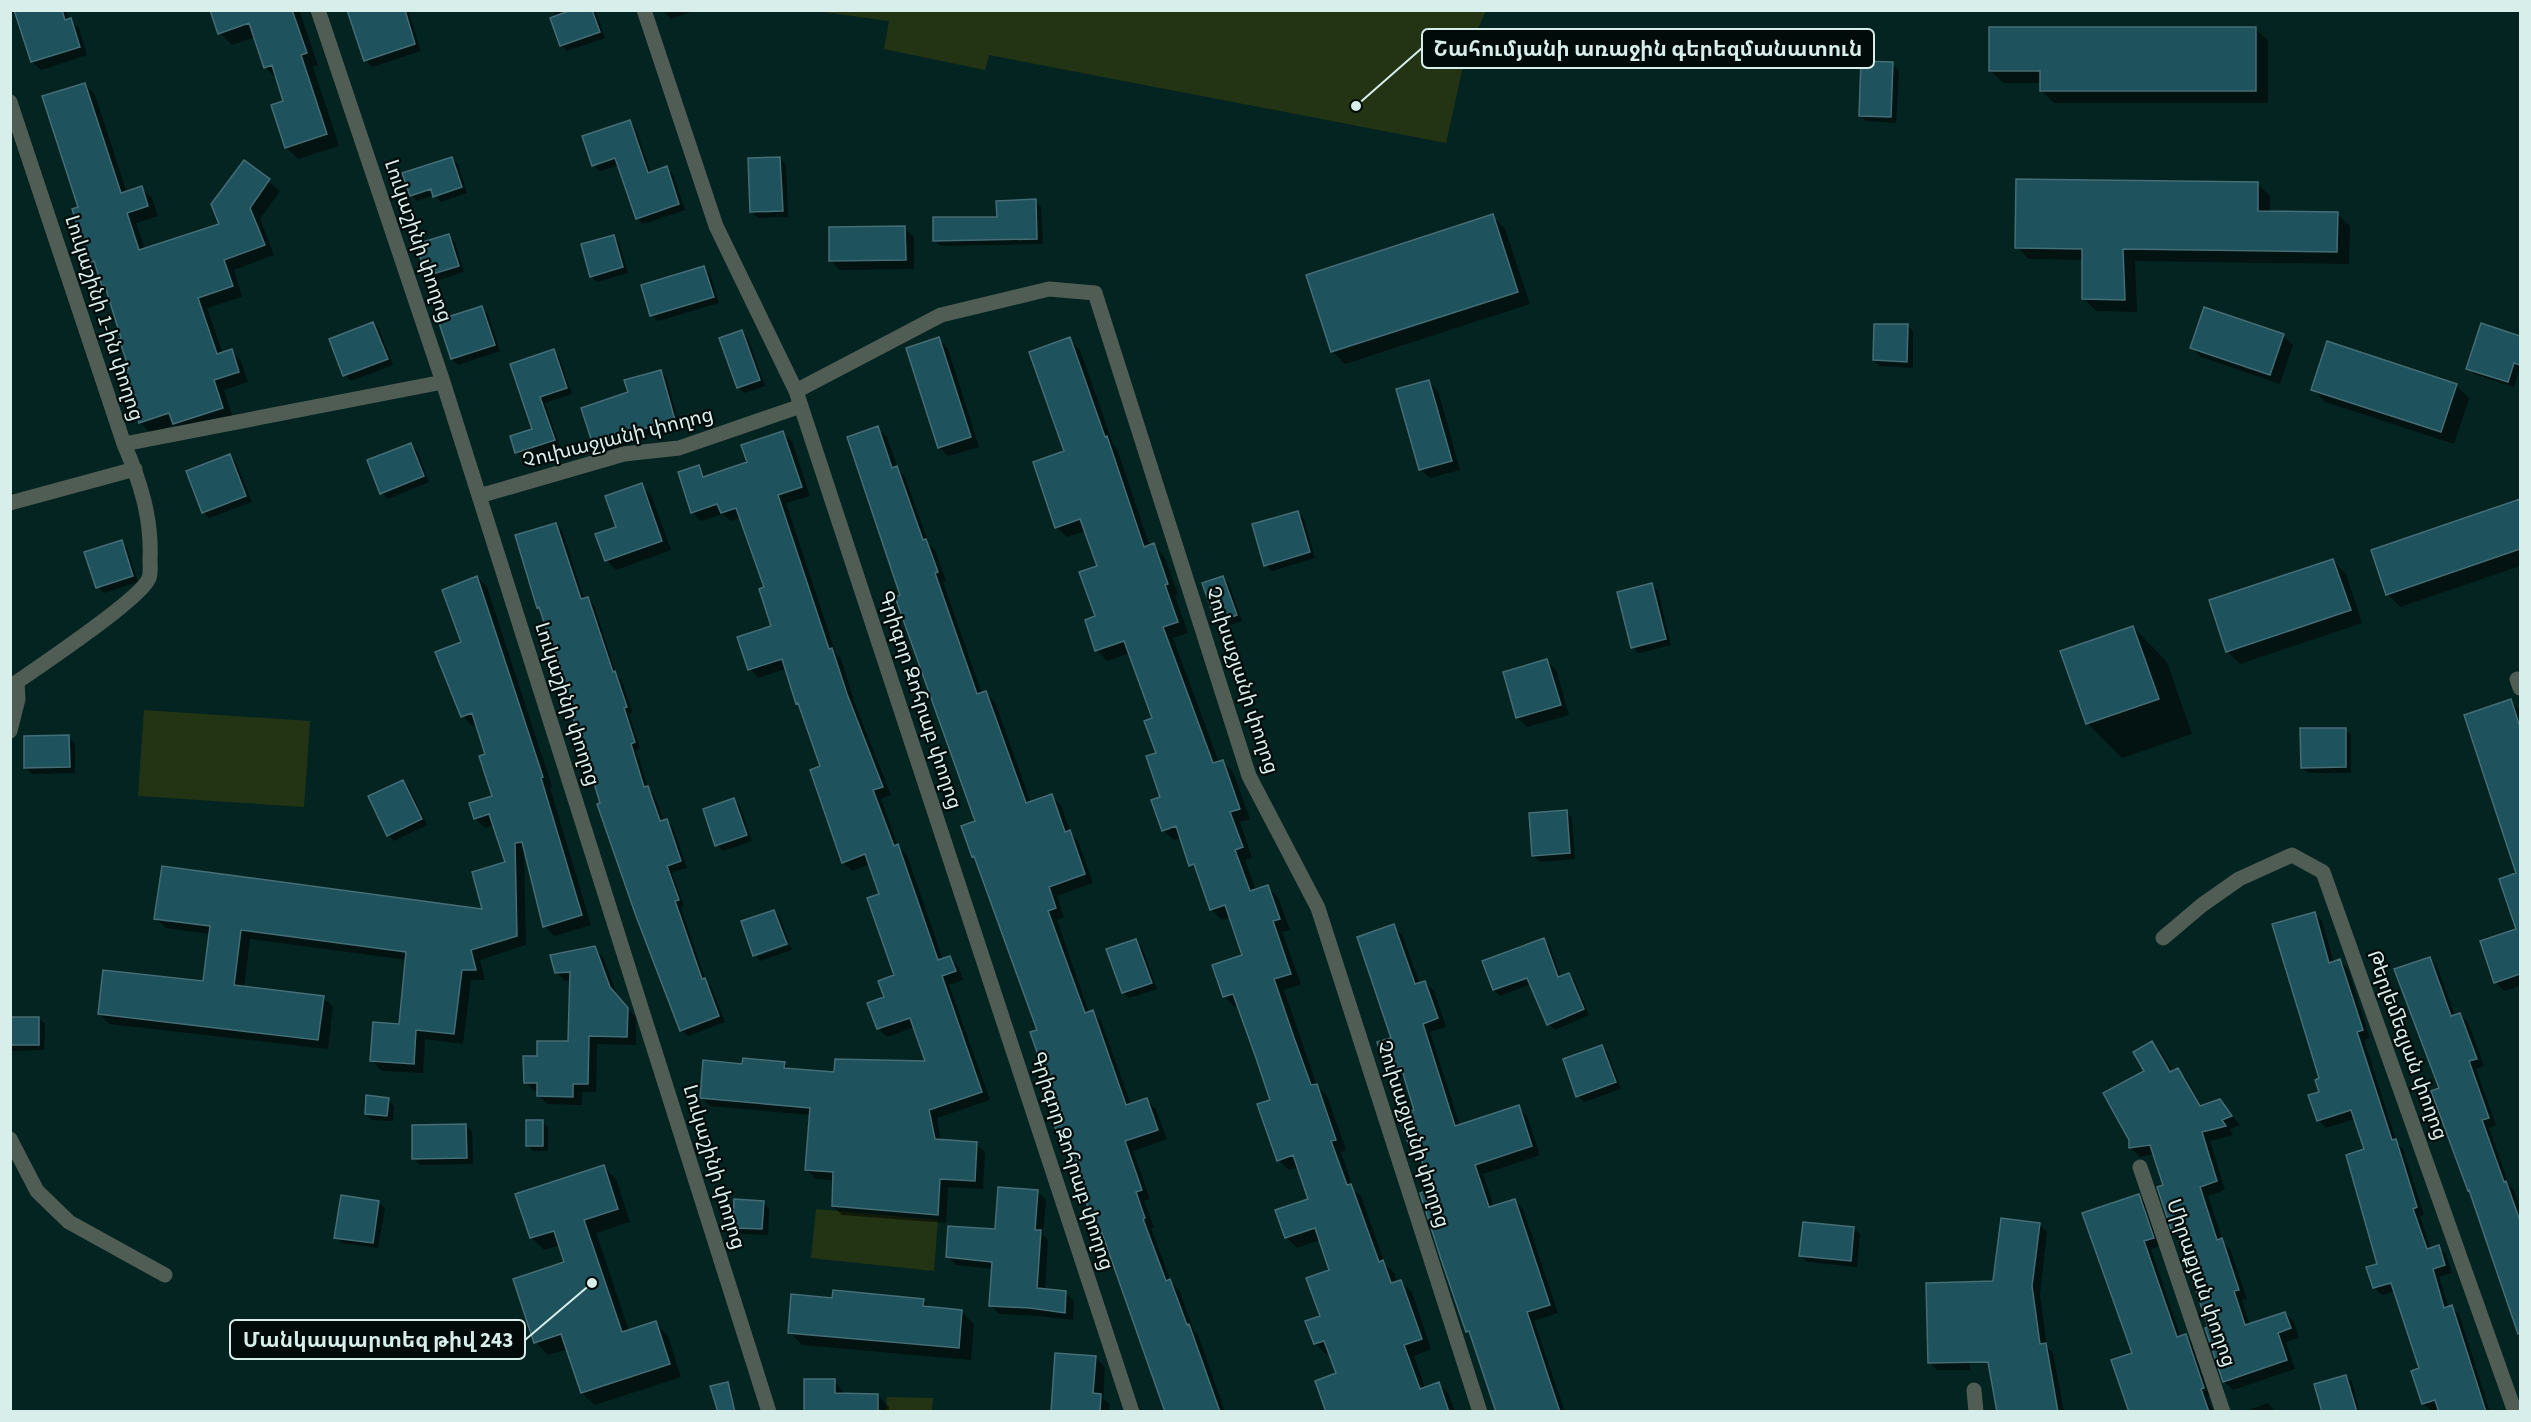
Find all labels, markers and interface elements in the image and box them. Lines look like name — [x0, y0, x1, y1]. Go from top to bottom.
callout: Շահումյանի առաջին գերեզմանատուն — [1422, 29, 1874, 68]
text: Շահումյանի առաջին գերեզմանատուն — [1434, 34, 1862, 64]
street label: Լուկաշինի փողոց — [377, 156, 459, 326]
street label: Լուկաշինի 1-ին փողոց — [57, 211, 151, 425]
street label: Չուխաջյանի փողոց — [520, 401, 716, 475]
street label: Չուխաջյանի փողոց — [1198, 583, 1286, 777]
street label: Գրիգոր Զոհրաբ փողոց — [871, 587, 969, 813]
street label: Լուկաշինի փողոց — [527, 618, 607, 790]
street label: Թերլեմեզյան փողոց — [2360, 946, 2454, 1144]
street label: Չուխաջյանի փողոց — [1369, 1037, 1457, 1231]
street label: Գրիգոր Զոհրաբ փողոց — [1023, 1048, 1121, 1274]
street label: Լուկաշինի փողոց — [676, 1081, 752, 1253]
street label: Միրաքյան փողոց — [2159, 1195, 2243, 1371]
callout: Մանկապարտեզ թիվ 243 — [230, 1320, 525, 1359]
text: Մանկապարտեզ թիվ 243 — [243, 1325, 513, 1355]

